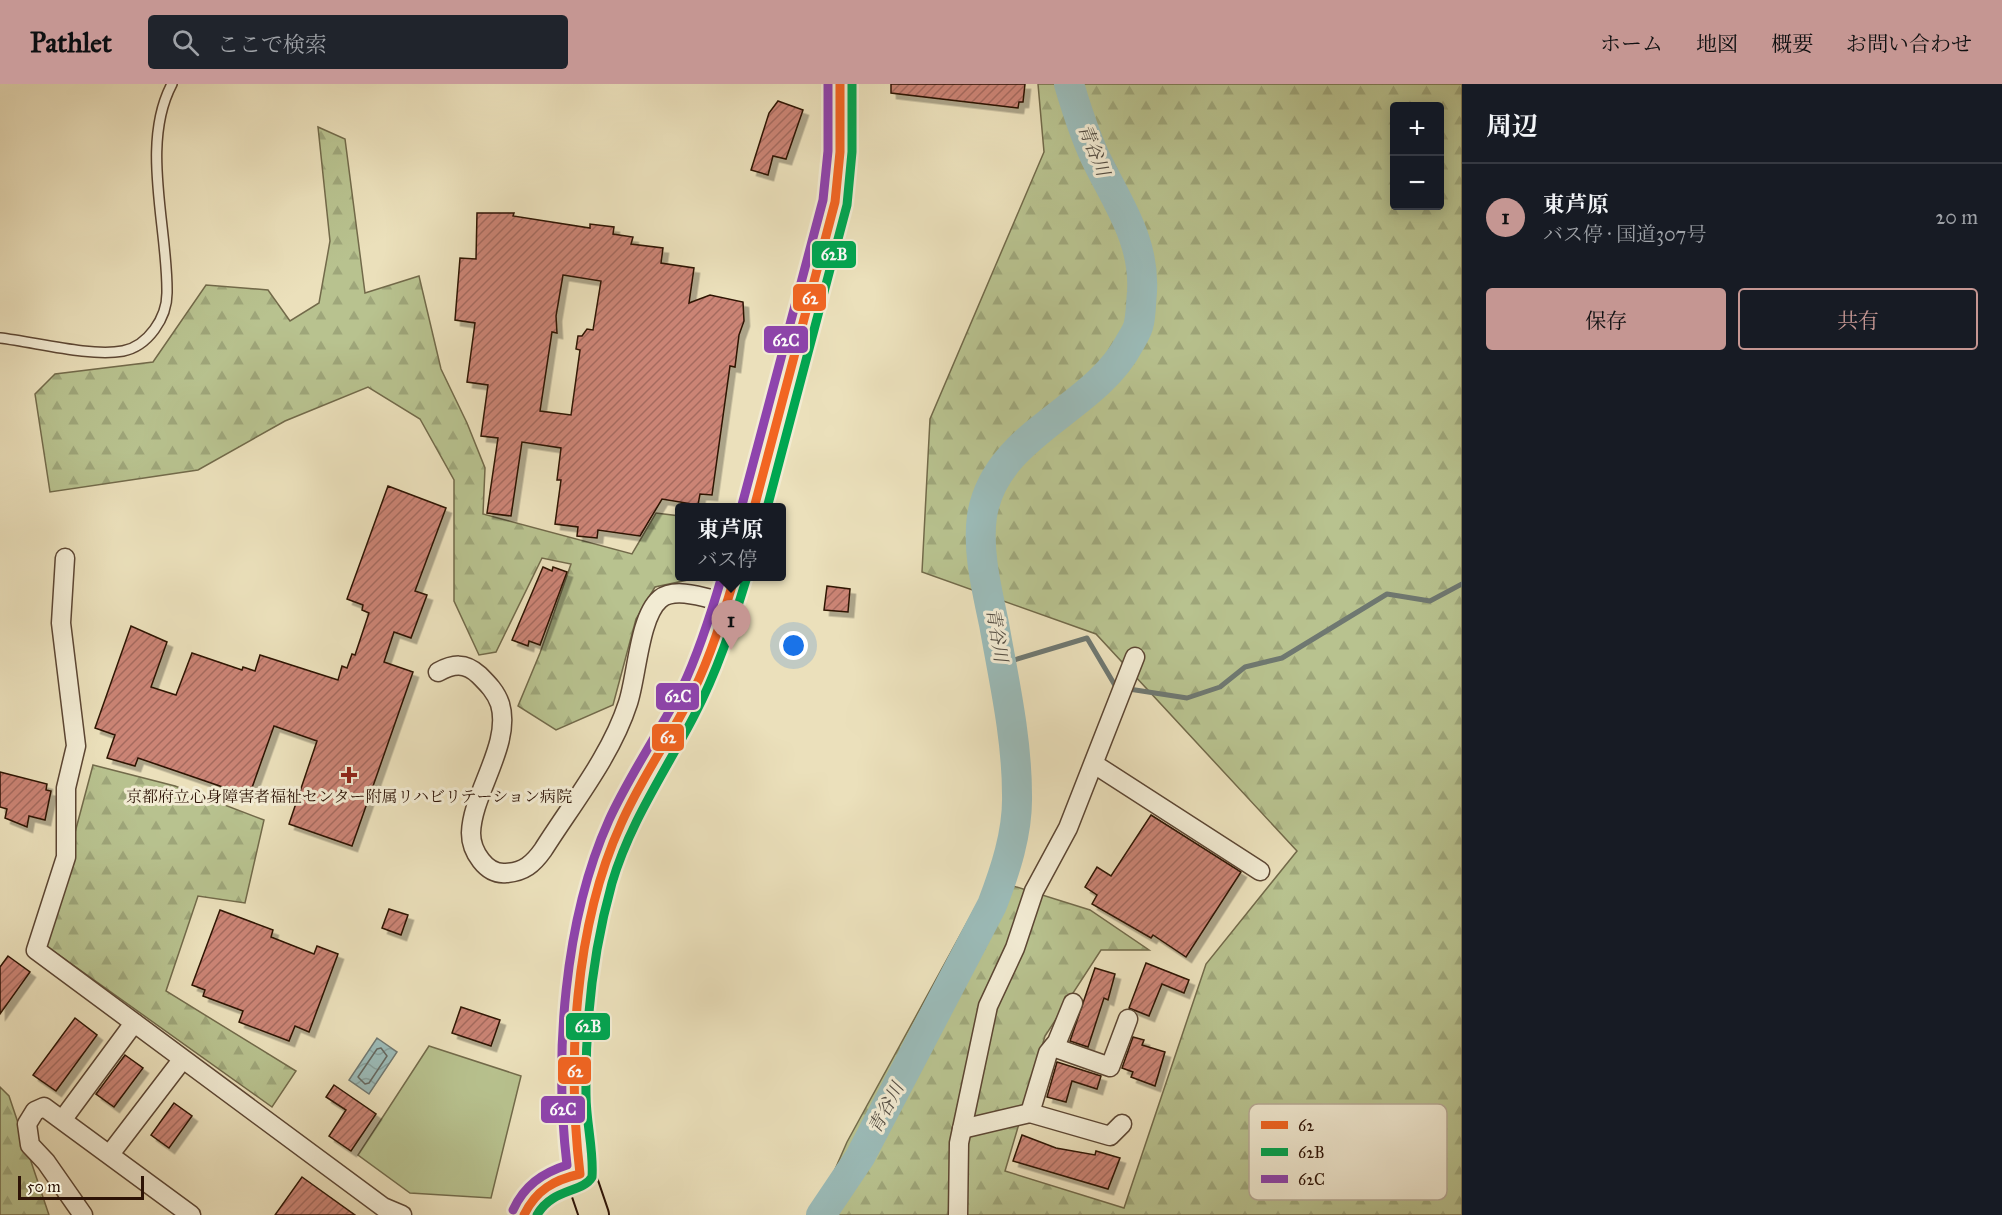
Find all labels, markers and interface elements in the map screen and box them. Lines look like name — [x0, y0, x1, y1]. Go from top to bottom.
search box — [148, 15, 568, 69]
text: Pathlet — [30, 25, 112, 60]
icon: search — [169, 26, 202, 59]
text: ここで検索 — [217, 31, 327, 58]
text: ホーム — [1600, 31, 1663, 57]
text: 地図 — [1696, 31, 1738, 57]
text: 概要 — [1771, 31, 1813, 57]
text: お問い合わせ — [1846, 31, 1972, 57]
map controls — [1390, 102, 1444, 210]
button: + — [1390, 102, 1444, 156]
text: 周辺 — [1486, 110, 1538, 142]
water label: 青谷川 — [1074, 121, 1115, 181]
button: − — [1390, 156, 1444, 210]
text: 東芦原 — [1543, 191, 1609, 218]
text: 1 — [1502, 205, 1509, 229]
text: 20 m — [1935, 205, 1978, 229]
text: バス停 · 国道307号 — [1543, 222, 1706, 246]
line badge: 62B — [811, 240, 857, 269]
text: 62B — [821, 245, 847, 264]
line badge: 62 — [792, 283, 827, 312]
button: 保存 — [1486, 288, 1726, 350]
button: 共有 — [1738, 288, 1978, 350]
text: 62 — [802, 289, 819, 308]
line badge: 62C — [763, 325, 809, 354]
text: 62C — [773, 331, 800, 350]
popup — [675, 503, 786, 581]
text: 東芦原 — [697, 516, 764, 543]
text: バス停 — [697, 547, 757, 571]
pin: 1 — [712, 600, 750, 650]
water label: 青谷川 — [982, 607, 1012, 665]
your location — [779, 631, 808, 660]
line badge: 62C — [655, 682, 700, 711]
text: 62C — [665, 687, 692, 706]
line badge: 62 — [651, 723, 685, 752]
text: 62 — [660, 728, 677, 747]
marker: 京都府立心身障害者福祉センター附属リハビリテーション病院 — [340, 766, 358, 784]
place label: 京都府立心身障害者福祉センター附属リハビリテーション病院 — [126, 787, 572, 806]
line badge: 62B — [565, 1012, 611, 1041]
text: 62B — [575, 1017, 601, 1036]
line badge: 62 — [557, 1056, 592, 1085]
text: 62 — [567, 1062, 584, 1081]
water label: 青谷川 — [864, 1077, 909, 1137]
line badge: 62C — [540, 1095, 586, 1124]
text: 62C — [550, 1100, 577, 1119]
legend — [1249, 1104, 1447, 1200]
text: 62 — [1298, 1116, 1314, 1135]
text: 62B — [1298, 1143, 1325, 1162]
text: 62C — [1298, 1170, 1325, 1189]
scale bar — [18, 1173, 144, 1200]
text: 50 m — [27, 1177, 61, 1196]

